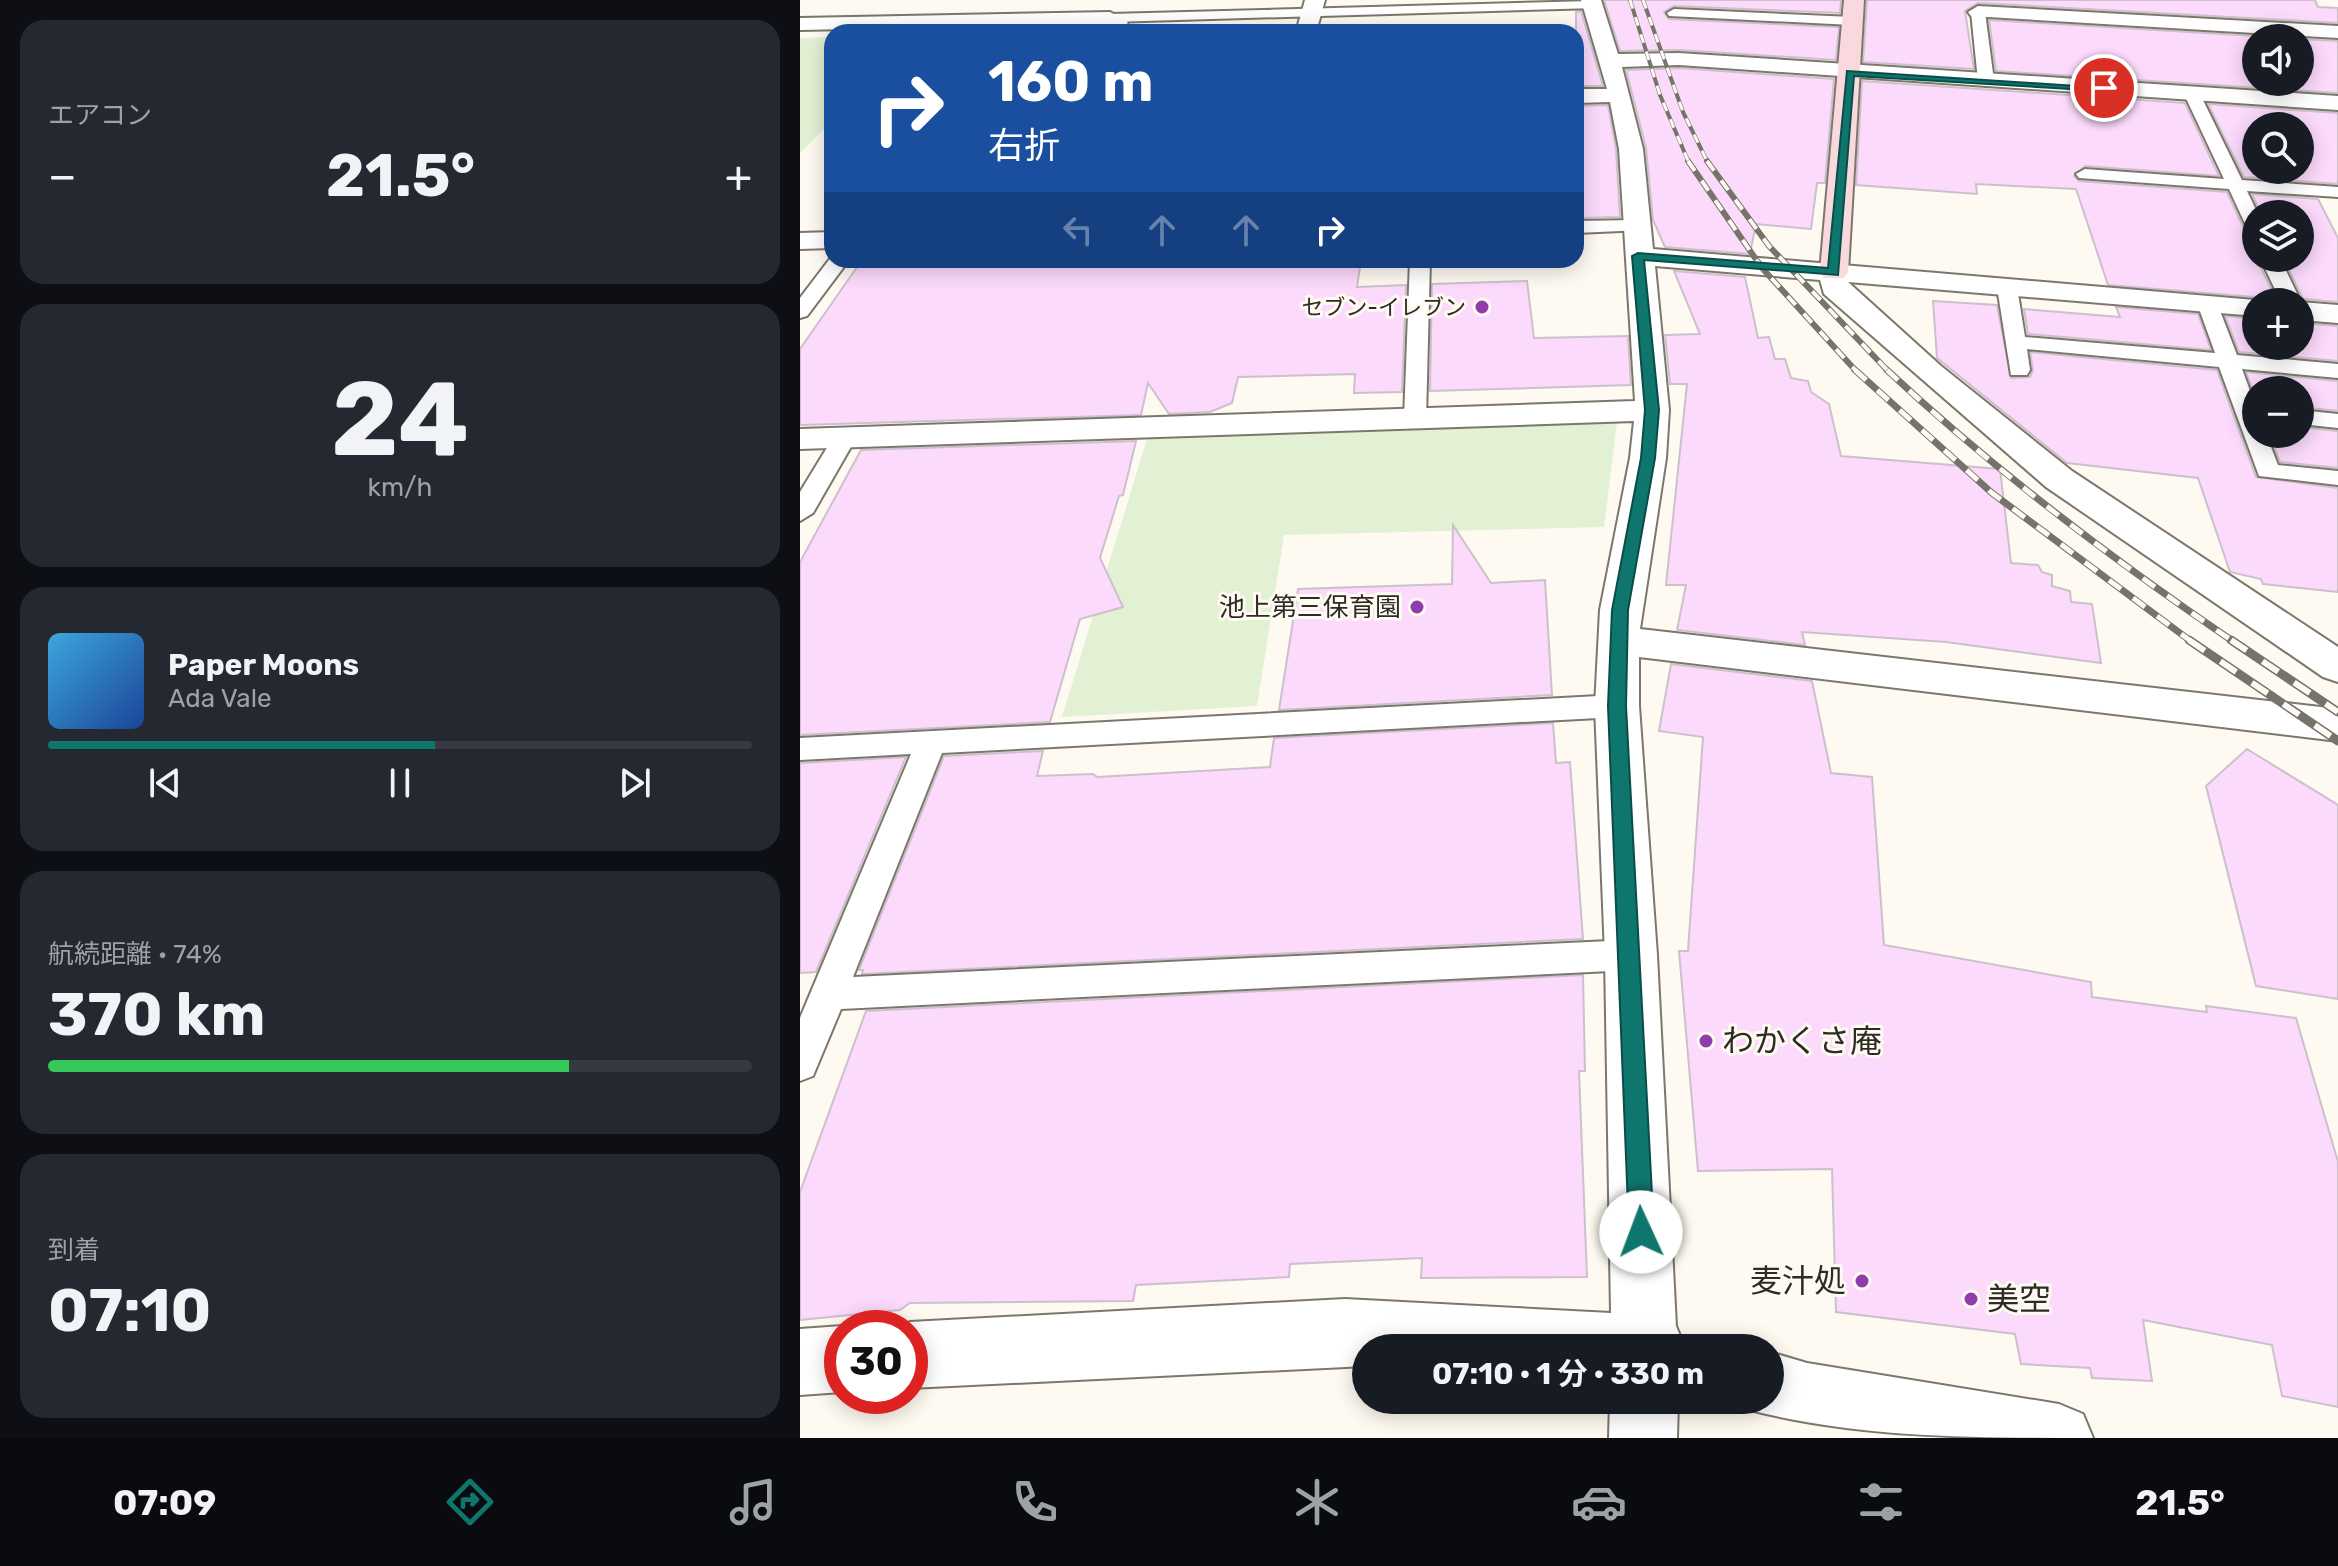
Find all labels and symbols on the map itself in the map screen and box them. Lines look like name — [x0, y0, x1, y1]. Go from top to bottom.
pin — [2070, 54, 2138, 122]
place label: セブン-イレブン — [1301, 294, 1466, 321]
marker: セブン-イレブン — [1473, 298, 1491, 316]
place label: 池上第三保育園 — [1219, 592, 1401, 623]
marker: 池上第三保育園 — [1408, 598, 1426, 616]
place label: わかくさ庵 — [1722, 1022, 1882, 1060]
marker: わかくさ庵 — [1697, 1032, 1715, 1050]
position arrow — [1599, 1190, 1683, 1274]
place label: 麦汁処 — [1750, 1262, 1846, 1300]
marker: 麦汁処 — [1853, 1272, 1871, 1290]
place label: 美空 — [1987, 1280, 2051, 1318]
marker: 美空 — [1962, 1290, 1980, 1308]
speed limit sign: 30 — [824, 1310, 928, 1414]

